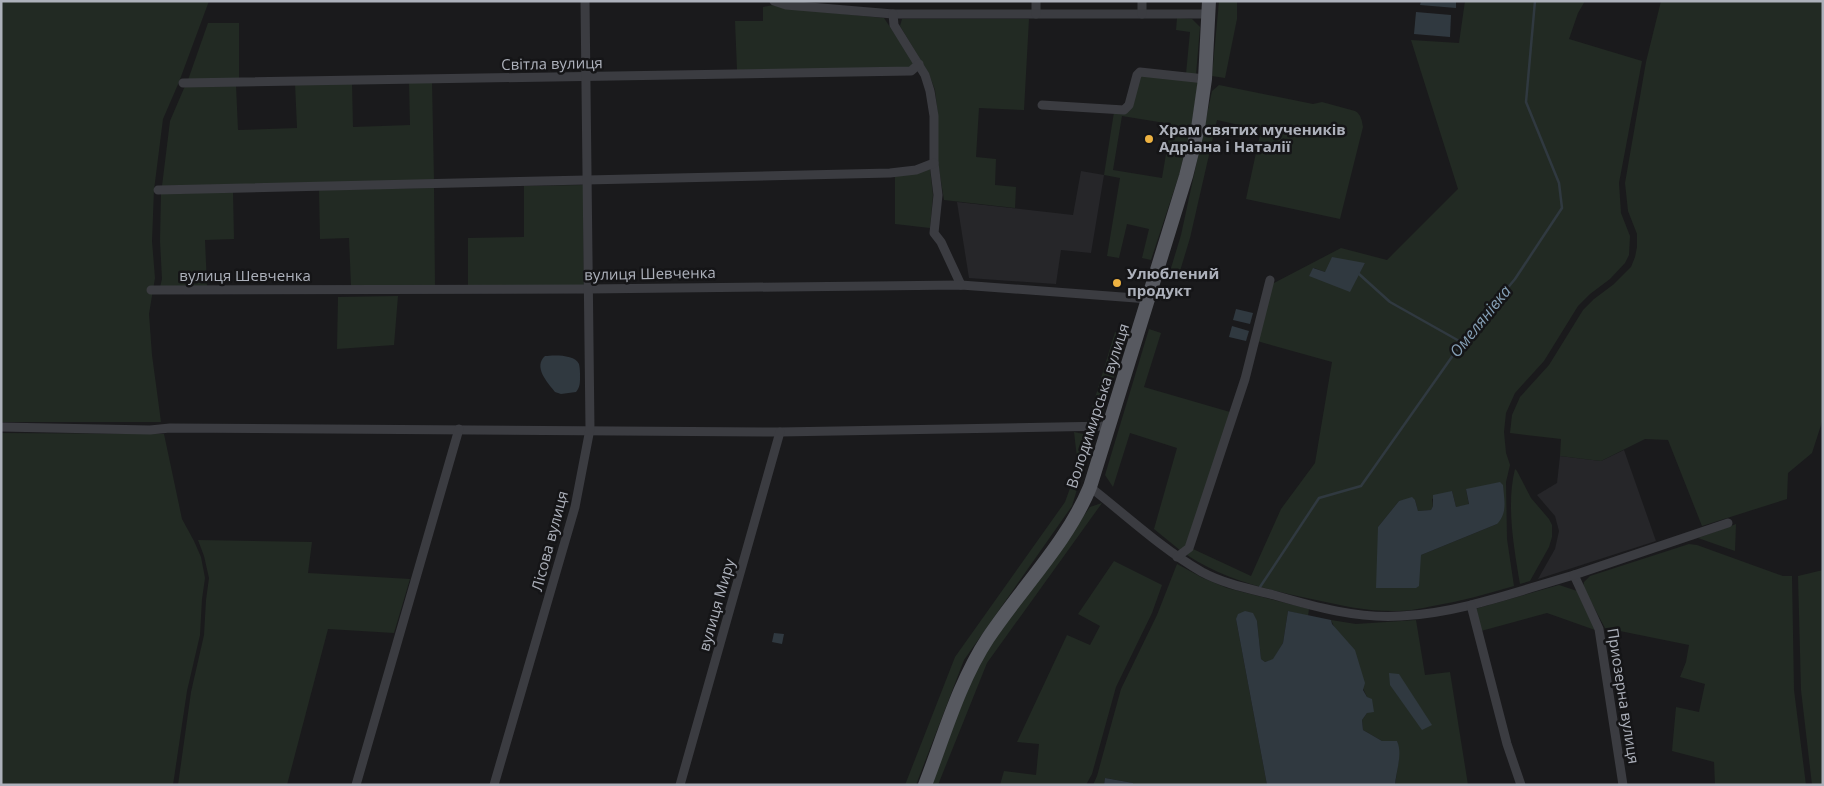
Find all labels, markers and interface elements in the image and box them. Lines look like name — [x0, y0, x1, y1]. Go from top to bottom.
street label: Світла вулиця — [501, 52, 603, 74]
place label: Храм святих мучеників Адріана і Наталії — [1159, 119, 1346, 156]
marker: Храм святих мучеників Адріана і Наталії — [1143, 133, 1155, 145]
street label: вулиця Шевченка — [584, 262, 716, 284]
place label: Улюблений продукт — [1127, 263, 1219, 300]
street label: вулиця Шевченка — [179, 265, 311, 285]
marker: Улюблений продукт — [1111, 277, 1123, 289]
water label: Омелянівка — [1444, 280, 1516, 362]
street label: Володимирська вулиця — [1061, 321, 1133, 491]
street label: Лісова вулиця — [526, 488, 572, 593]
street label: вулиця Миру — [693, 556, 739, 653]
street label: Приозерна вулиця — [1603, 627, 1645, 765]

